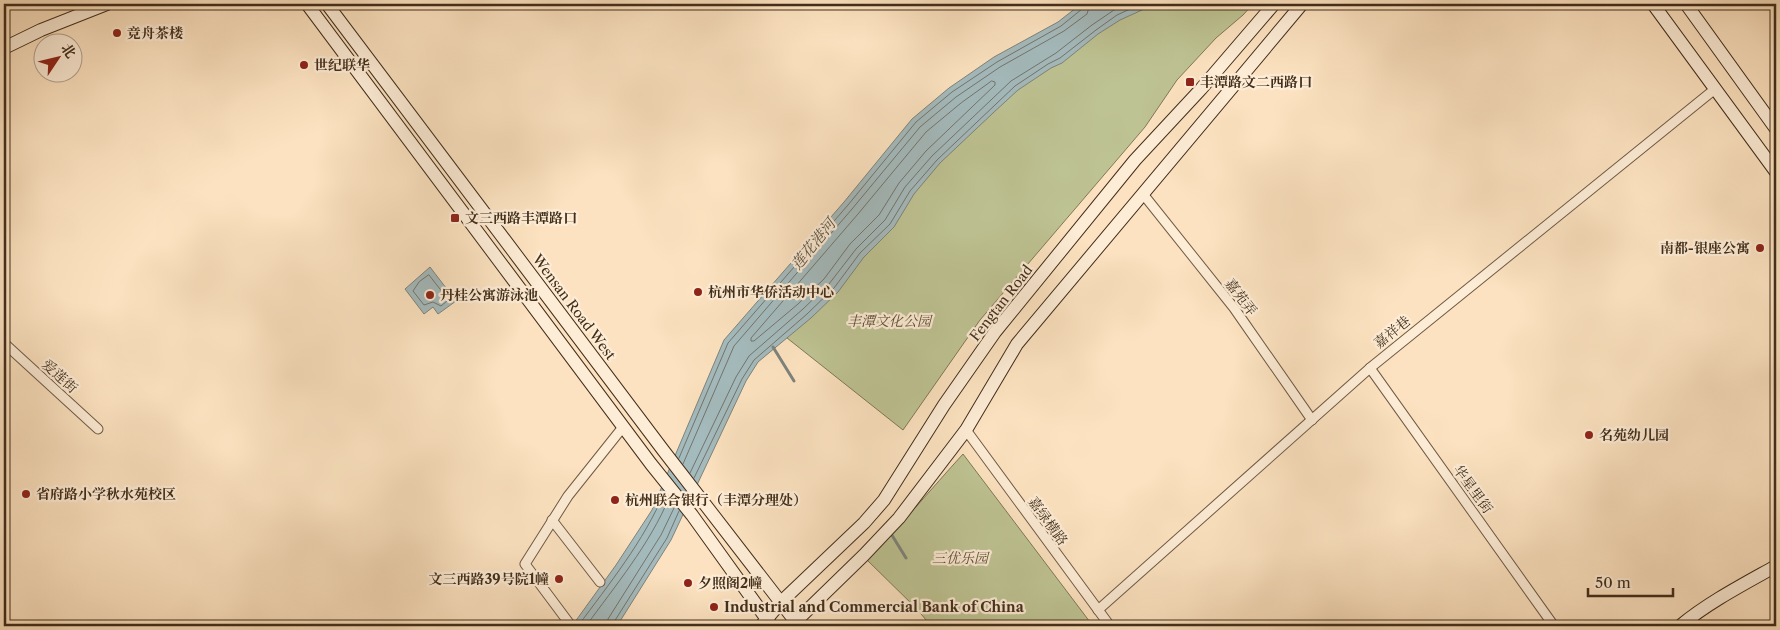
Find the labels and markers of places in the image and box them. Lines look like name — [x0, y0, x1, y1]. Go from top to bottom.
place label: 竞舟茶楼 — [127, 24, 183, 42]
marker: 竞舟茶楼 — [111, 27, 123, 39]
place label: 世纪联华 — [314, 56, 370, 74]
marker: 世纪联华 — [298, 59, 310, 71]
place label: 丰潭路文二西路口 — [1200, 73, 1312, 91]
marker: 丰潭路文二西路口 — [1184, 76, 1196, 88]
place label: 文三西路丰潭路口 — [465, 209, 577, 227]
marker: 文三西路丰潭路口 — [449, 212, 461, 224]
place label: 南都-银座公寓 — [1660, 239, 1750, 257]
marker: 南都-银座公寓 — [1754, 242, 1766, 254]
place label: 杭州市华侨活动中心 — [708, 283, 834, 301]
place label: 丹桂公寓游泳池 — [440, 286, 538, 304]
marker: 杭州市华侨活动中心 — [692, 286, 704, 298]
marker: 丹桂公寓游泳池 — [424, 289, 436, 301]
place label: 名苑幼儿园 — [1599, 426, 1669, 444]
marker: 名苑幼儿园 — [1583, 429, 1595, 441]
place label: 省府路小学秋水苑校区 — [36, 485, 176, 503]
marker: 省府路小学秋水苑校区 — [20, 488, 32, 500]
place label: 杭州联合银行（丰潭分理处） — [625, 491, 807, 509]
marker: 杭州联合银行（丰潭分理处） — [609, 494, 621, 506]
place label: 文三西路39号院1幢 — [428, 570, 549, 588]
marker: 文三西路39号院1幢 — [553, 573, 565, 585]
place label: 夕照阁2幢 — [698, 574, 762, 592]
marker: 夕照阁2幢 — [682, 577, 694, 589]
place label: Industrial and Commercial Bank of China — [724, 598, 1025, 616]
marker: Industrial and Commercial Bank of China — [708, 601, 720, 613]

